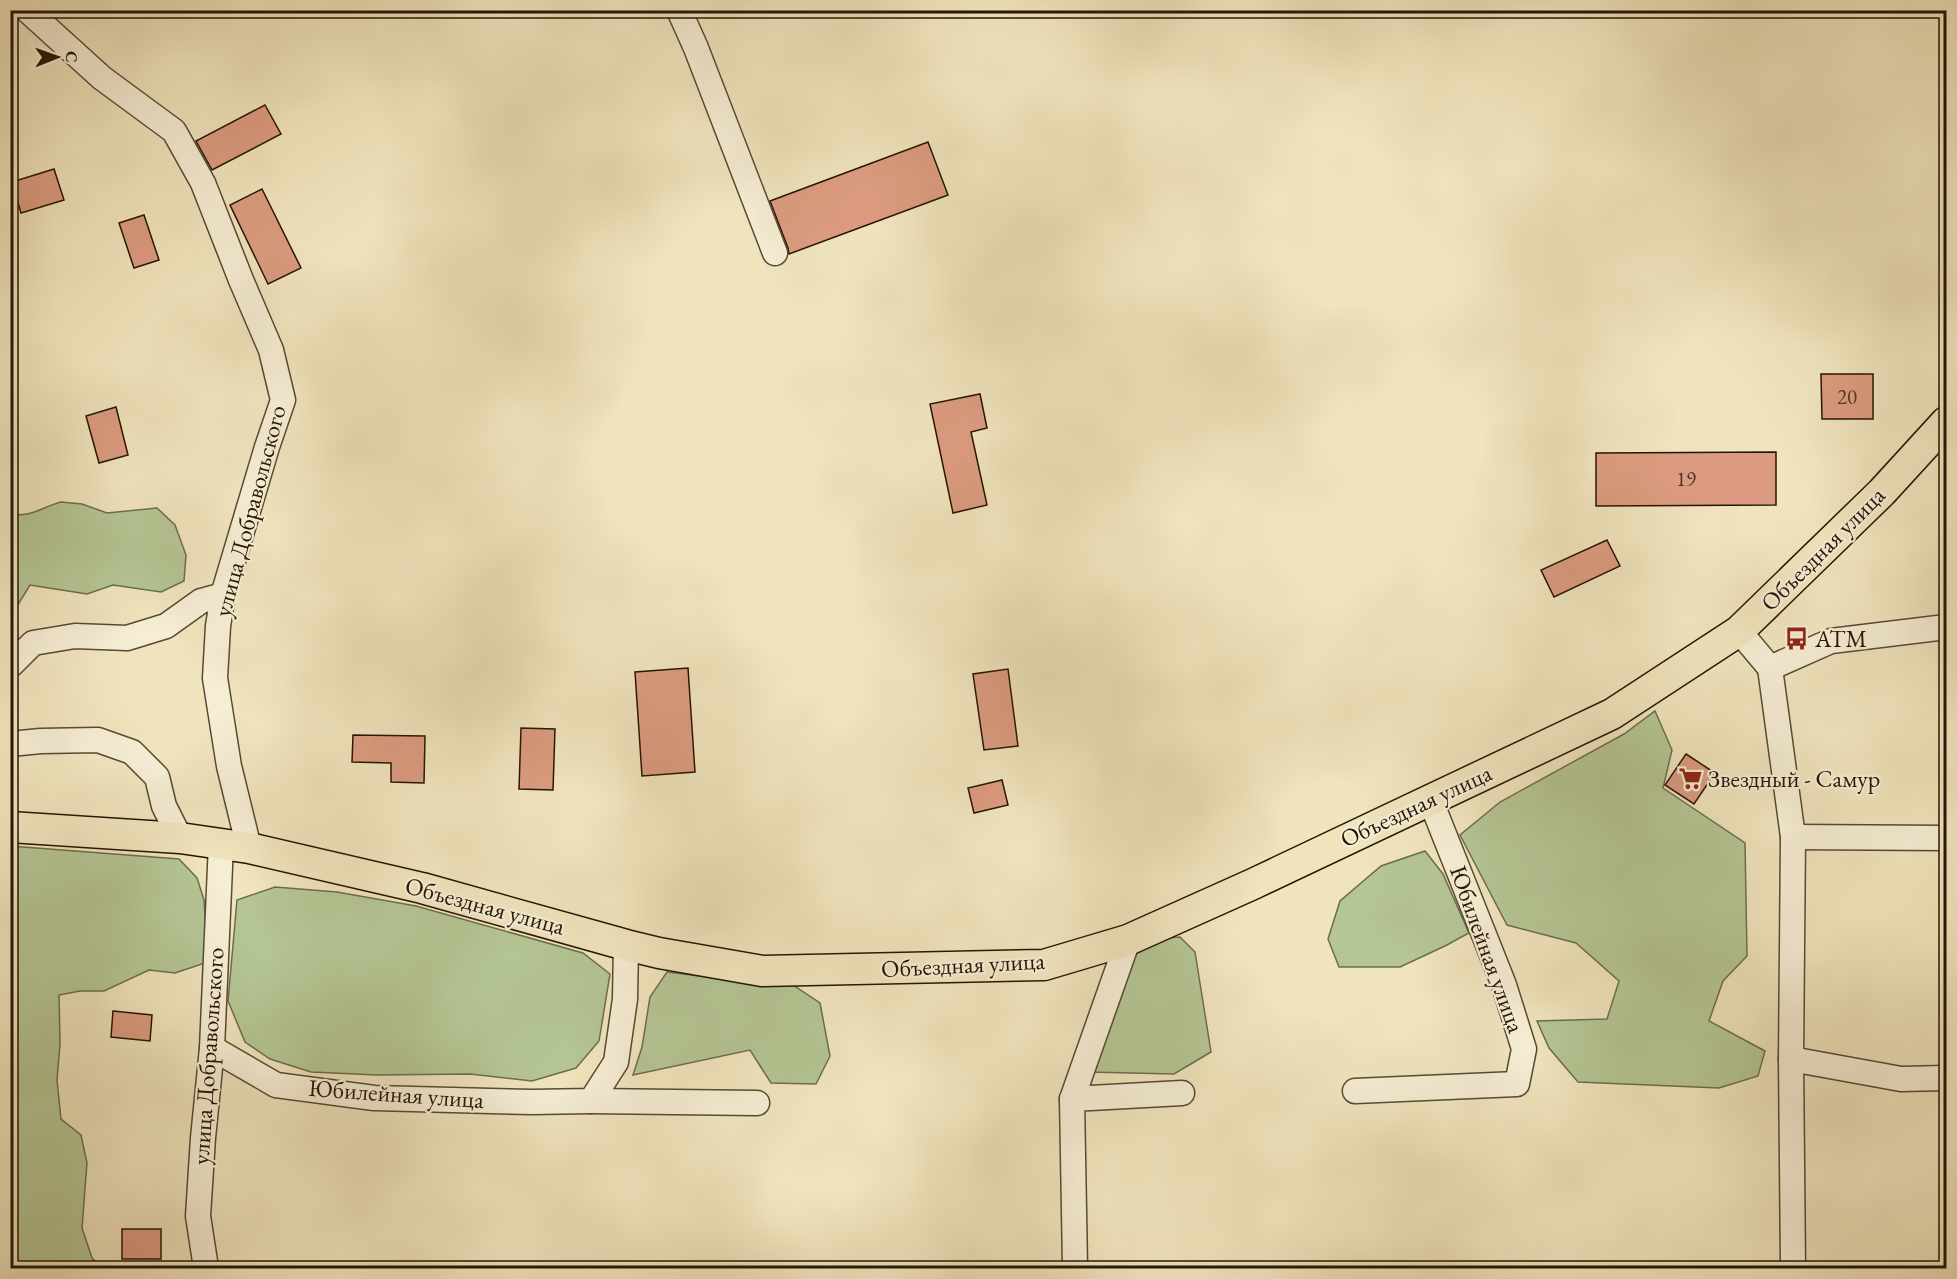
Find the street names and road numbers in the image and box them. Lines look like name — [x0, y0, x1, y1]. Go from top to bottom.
street label: улица Добравольского — [206, 402, 293, 620]
street label: Объездная улица — [1754, 479, 1892, 618]
street label: Объездная улица — [1335, 757, 1497, 854]
street label: Юбилейная улица — [1443, 861, 1532, 1037]
street label: Объездная улица — [402, 869, 569, 942]
street label: Объездная улица — [880, 945, 1046, 984]
street label: улица Добравольского — [184, 946, 231, 1166]
street label: Юбилейная улица — [307, 1072, 485, 1115]

